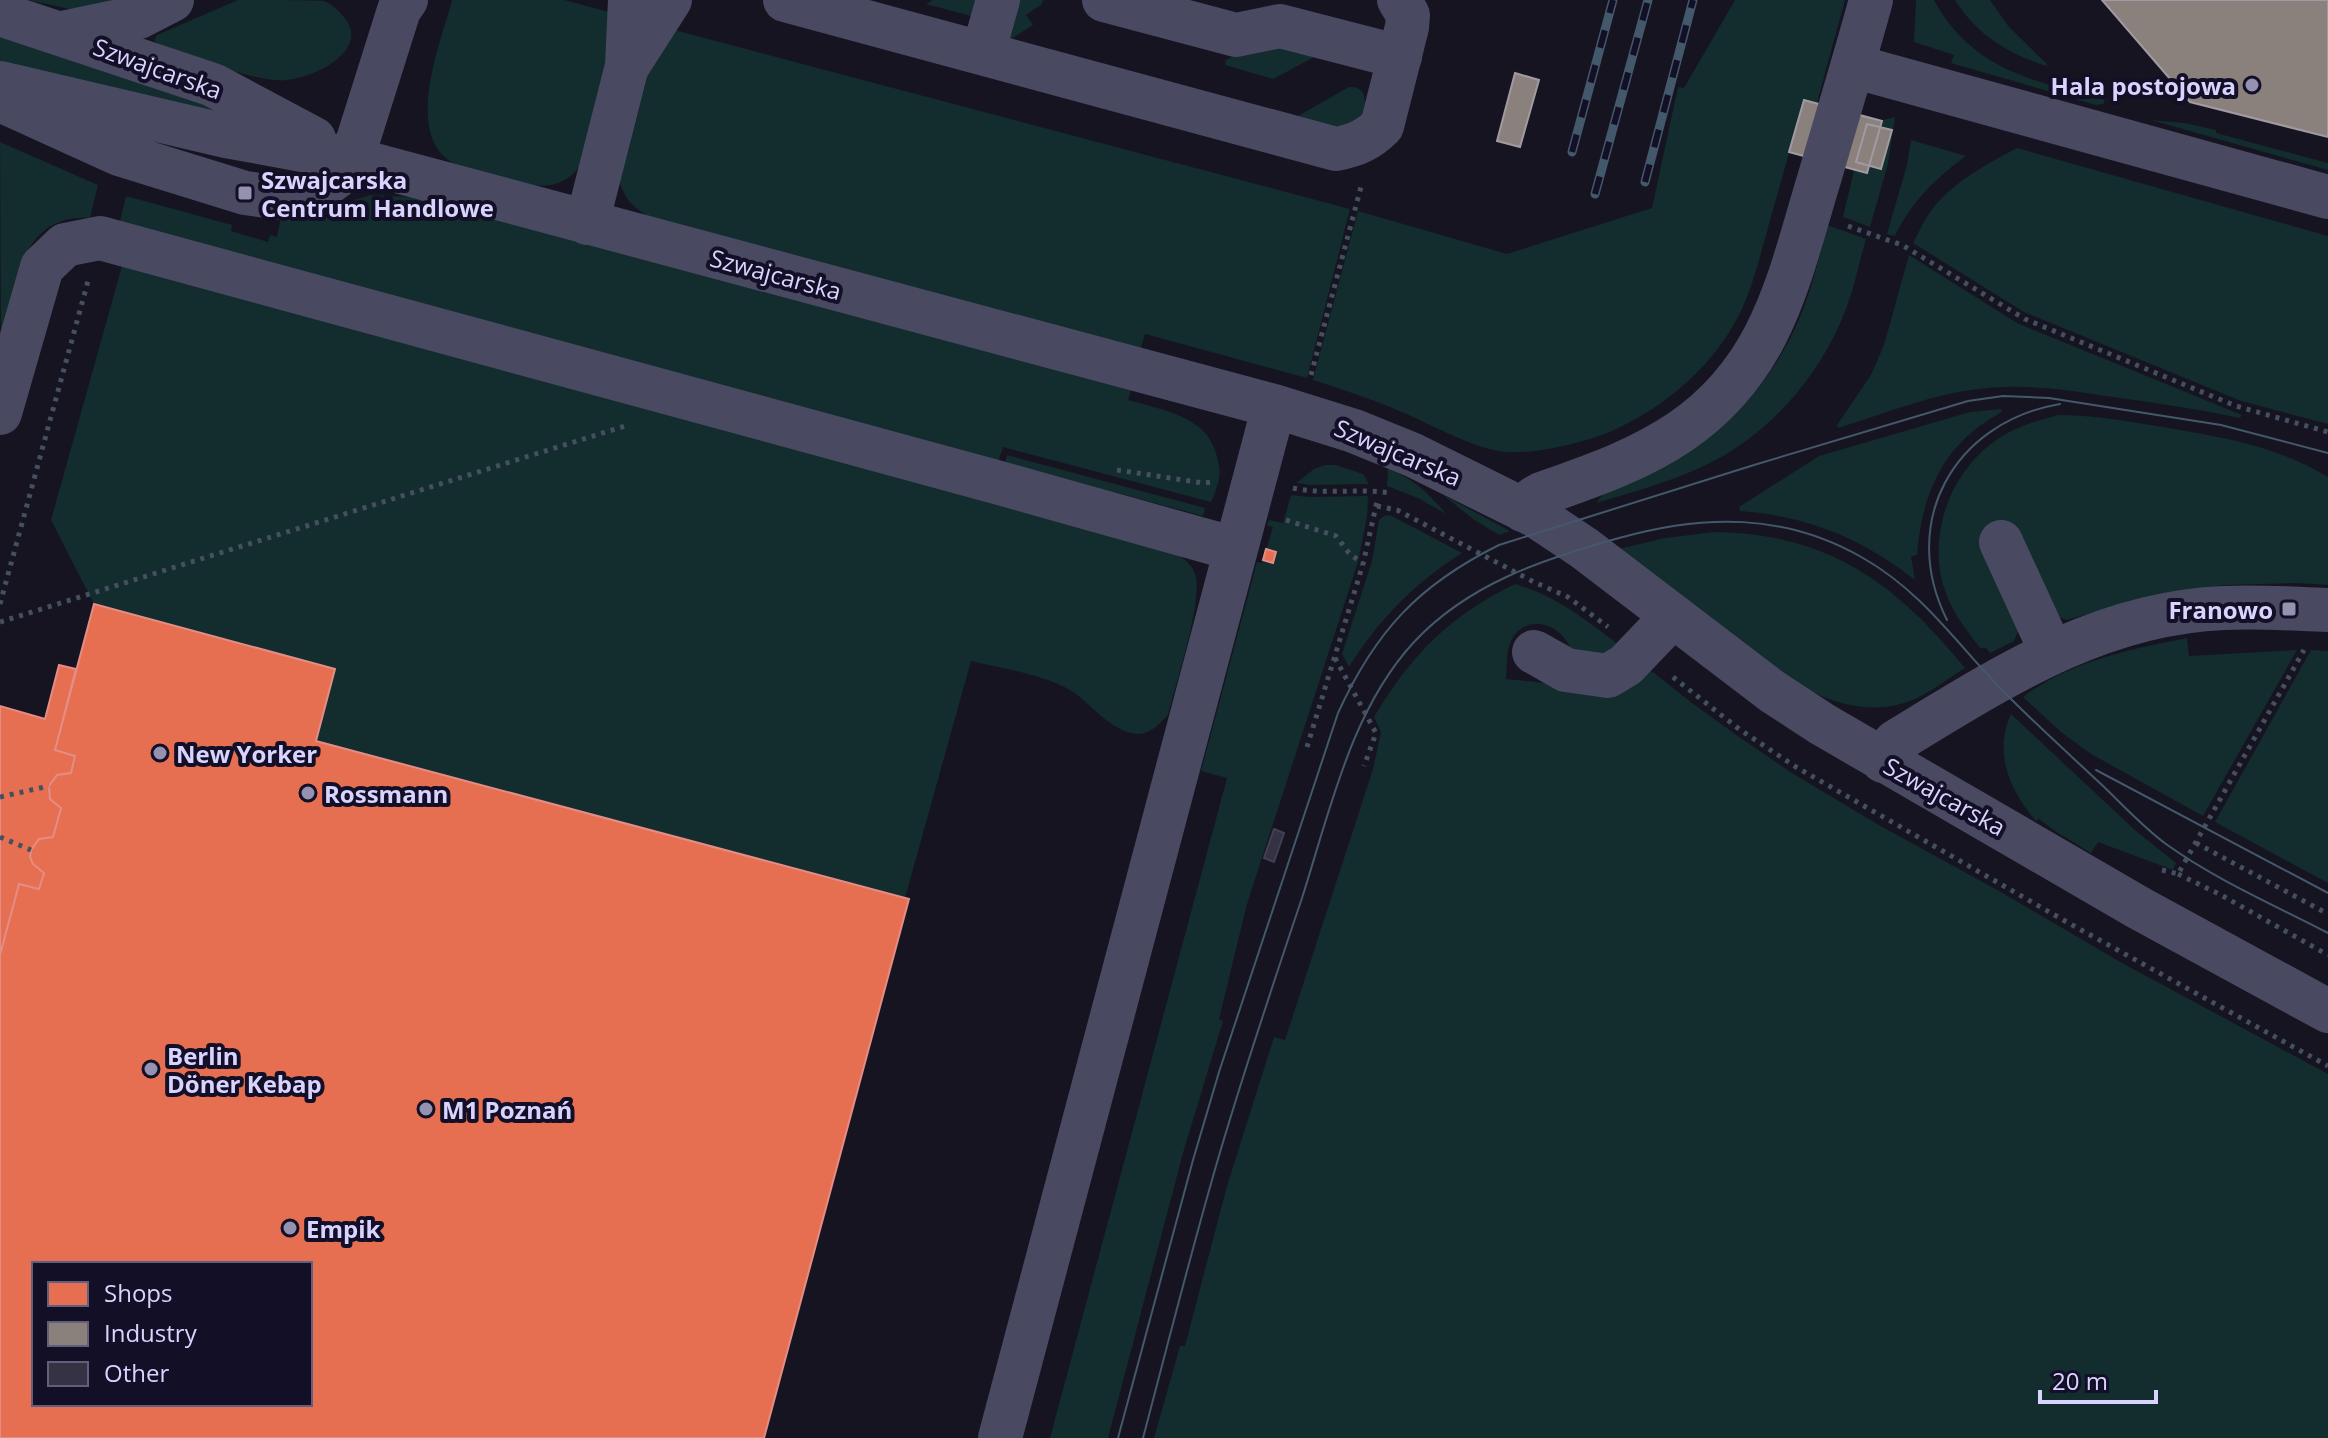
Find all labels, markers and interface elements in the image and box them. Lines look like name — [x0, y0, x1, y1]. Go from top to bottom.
street label: Szwajcarska — [89, 30, 227, 106]
place label: Hala postojowa — [2051, 69, 2236, 102]
marker: Hala postojowa — [2243, 76, 2261, 94]
place label: Szwajcarska Centrum Handlowe — [261, 163, 494, 224]
marker: Szwajcarska Centrum Handlowe — [236, 184, 254, 202]
street label: Szwajcarska — [707, 241, 845, 307]
street label: Szwajcarska — [1330, 411, 1466, 493]
place label: Franowo — [2168, 593, 2273, 626]
marker: Franowo — [2280, 600, 2298, 618]
place label: New Yorker — [176, 737, 317, 770]
marker: New Yorker — [151, 744, 169, 762]
street label: Szwajcarska — [1878, 749, 2012, 843]
place label: Rossmann — [324, 777, 448, 810]
marker: Rossmann — [299, 784, 317, 802]
place label: Berlin Döner Kebap — [167, 1039, 322, 1100]
marker: Berlin Döner Kebap — [142, 1060, 160, 1078]
place label: M1 Poznań — [442, 1093, 572, 1126]
marker: M1 Poznań — [417, 1100, 435, 1118]
place label: Empik — [306, 1212, 381, 1245]
marker: Empik — [281, 1219, 299, 1237]
legend — [32, 1262, 312, 1406]
text: Shops — [104, 1276, 172, 1309]
text: Industry — [104, 1316, 198, 1349]
scale bar — [2040, 1354, 2156, 1404]
text: Other — [104, 1356, 169, 1389]
text: 20 m — [2052, 1364, 2108, 1397]

